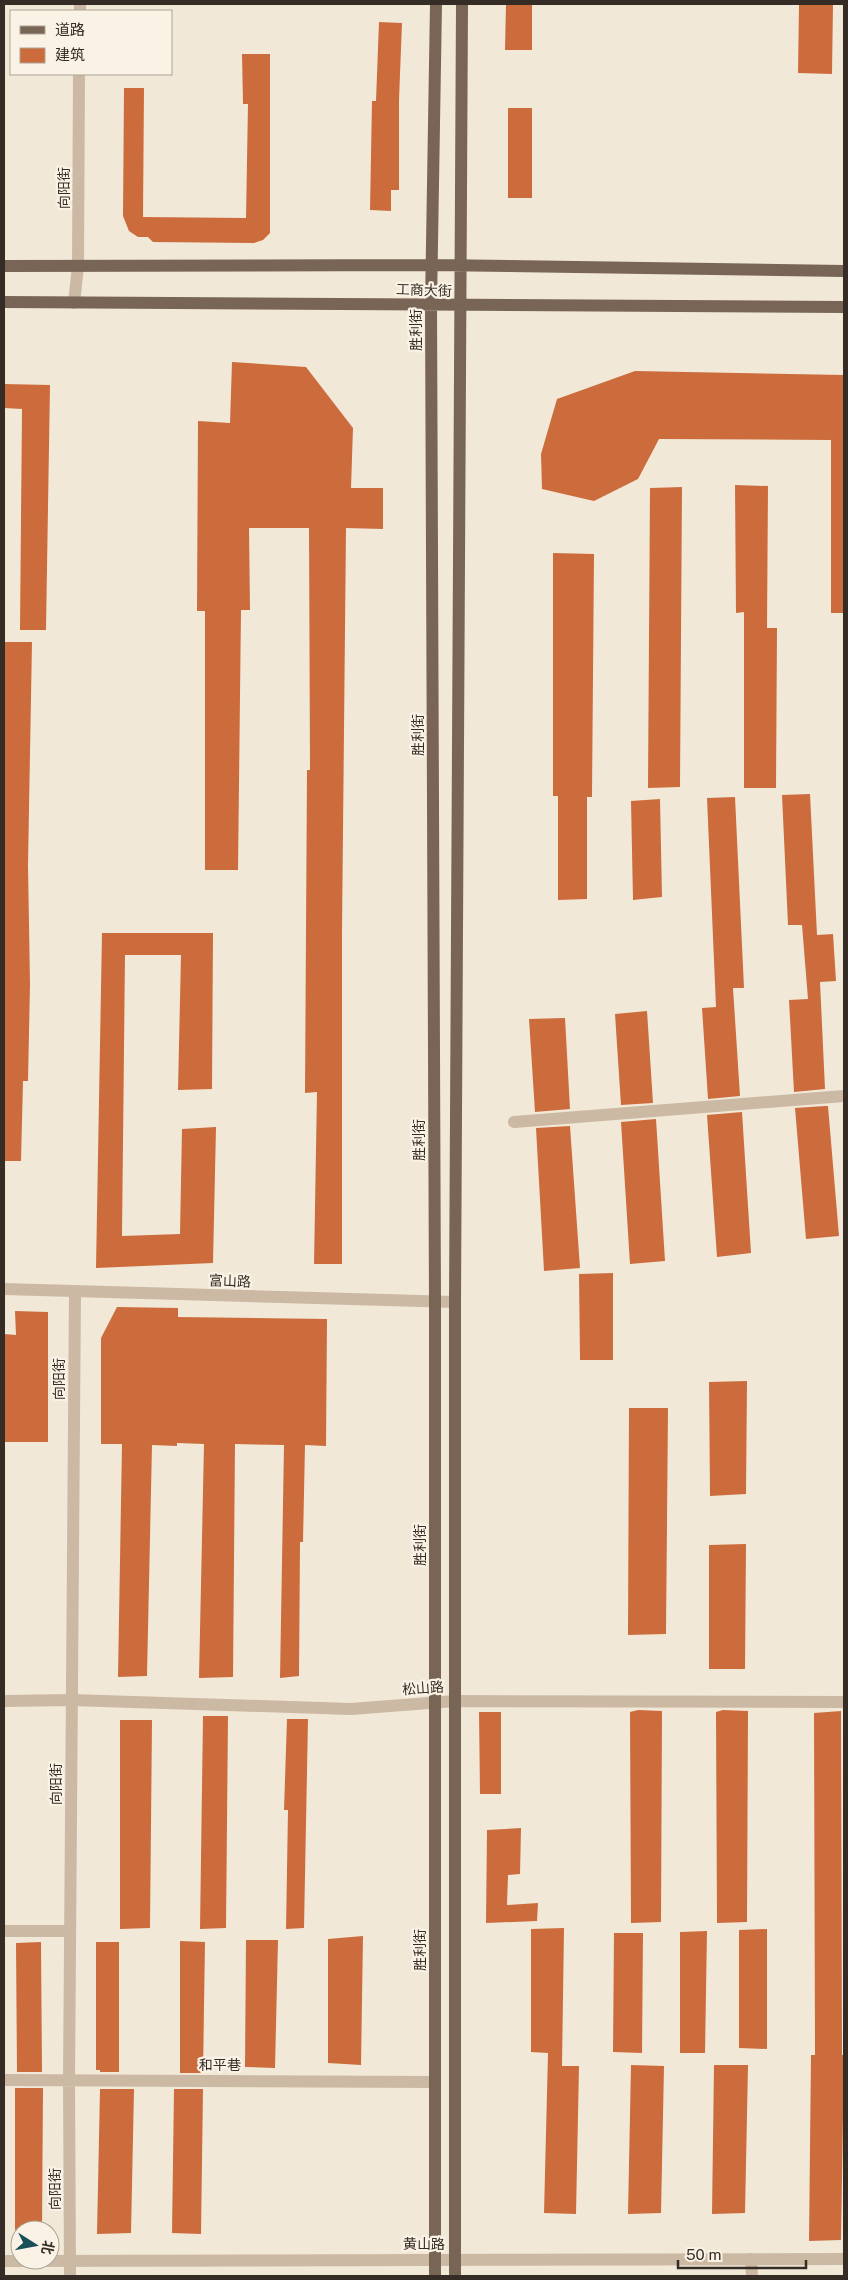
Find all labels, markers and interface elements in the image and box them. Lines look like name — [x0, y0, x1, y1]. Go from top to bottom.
legend — [10, 10, 172, 75]
text: 道路 — [55, 21, 85, 38]
text: 建筑 — [55, 46, 85, 63]
street label: 向阳街 — [56, 167, 72, 209]
street label: 工商大街 — [396, 281, 452, 299]
street label: 胜利街 — [408, 309, 424, 351]
street label: 胜利街 — [410, 714, 426, 756]
street label: 胜利街 — [411, 1119, 427, 1161]
street label: 富山路 — [209, 1272, 251, 1290]
street label: 向阳街 — [51, 1358, 67, 1400]
street label: 胜利街 — [412, 1524, 428, 1566]
street label: 松山路 — [401, 1679, 445, 1697]
street label: 向阳街 — [48, 1763, 64, 1805]
street label: 胜利街 — [412, 1929, 428, 1971]
street label: 和平巷 — [199, 2057, 241, 2073]
street label: 向阳街 — [47, 2168, 63, 2210]
north arrow — [10, 2220, 60, 2270]
street label: 黄山路 — [403, 2236, 445, 2252]
scale bar — [678, 2238, 806, 2270]
text: 北 — [39, 2239, 57, 2256]
text: 50 m — [686, 2246, 721, 2263]

